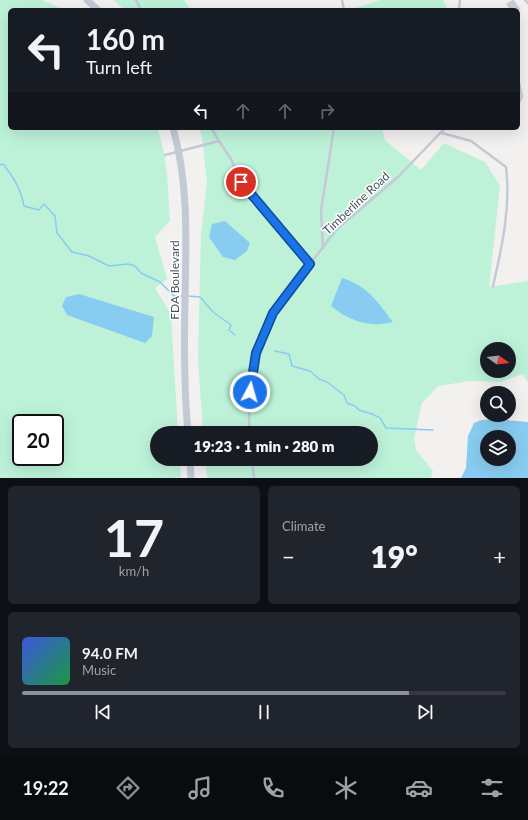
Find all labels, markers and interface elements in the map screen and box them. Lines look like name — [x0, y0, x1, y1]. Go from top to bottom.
text: 160 m — [86, 22, 165, 56]
icon: left — [20, 24, 72, 76]
text: Turn left — [86, 56, 152, 78]
icon: left — [190, 100, 212, 122]
icon: ahead — [232, 100, 254, 122]
icon: ahead — [274, 100, 296, 122]
icon: right — [316, 100, 338, 122]
pin — [224, 165, 258, 199]
street label: Timberline Road — [320, 168, 392, 238]
icon: arrive — [230, 171, 252, 193]
street label: FDA Boulevard — [167, 240, 182, 320]
north arrow — [480, 342, 516, 378]
map controls — [480, 342, 516, 466]
position arrow — [229, 371, 271, 413]
button: search — [480, 386, 516, 422]
speed limit sign: 20 — [12, 414, 64, 466]
button: layers — [480, 430, 516, 466]
text: 19:23 · 1 min · 280 m — [193, 437, 335, 455]
text: 17 — [104, 506, 164, 568]
text: Climate — [282, 518, 325, 534]
text: 19° — [370, 538, 418, 574]
text: − — [282, 543, 295, 570]
text: + — [493, 543, 506, 570]
text: km/h — [119, 563, 149, 579]
text: 94.0 FM — [82, 644, 138, 662]
text: Music — [82, 662, 116, 678]
icon: previous — [92, 701, 114, 723]
icon: pause — [253, 701, 275, 723]
icon: next — [414, 701, 436, 723]
icon: directions — [114, 774, 142, 802]
icon: music — [186, 774, 214, 802]
icon: phone — [259, 774, 287, 802]
icon: climate — [332, 774, 360, 802]
icon: car — [405, 774, 433, 802]
icon: filters — [478, 774, 506, 802]
text: 19:22 — [22, 777, 69, 799]

